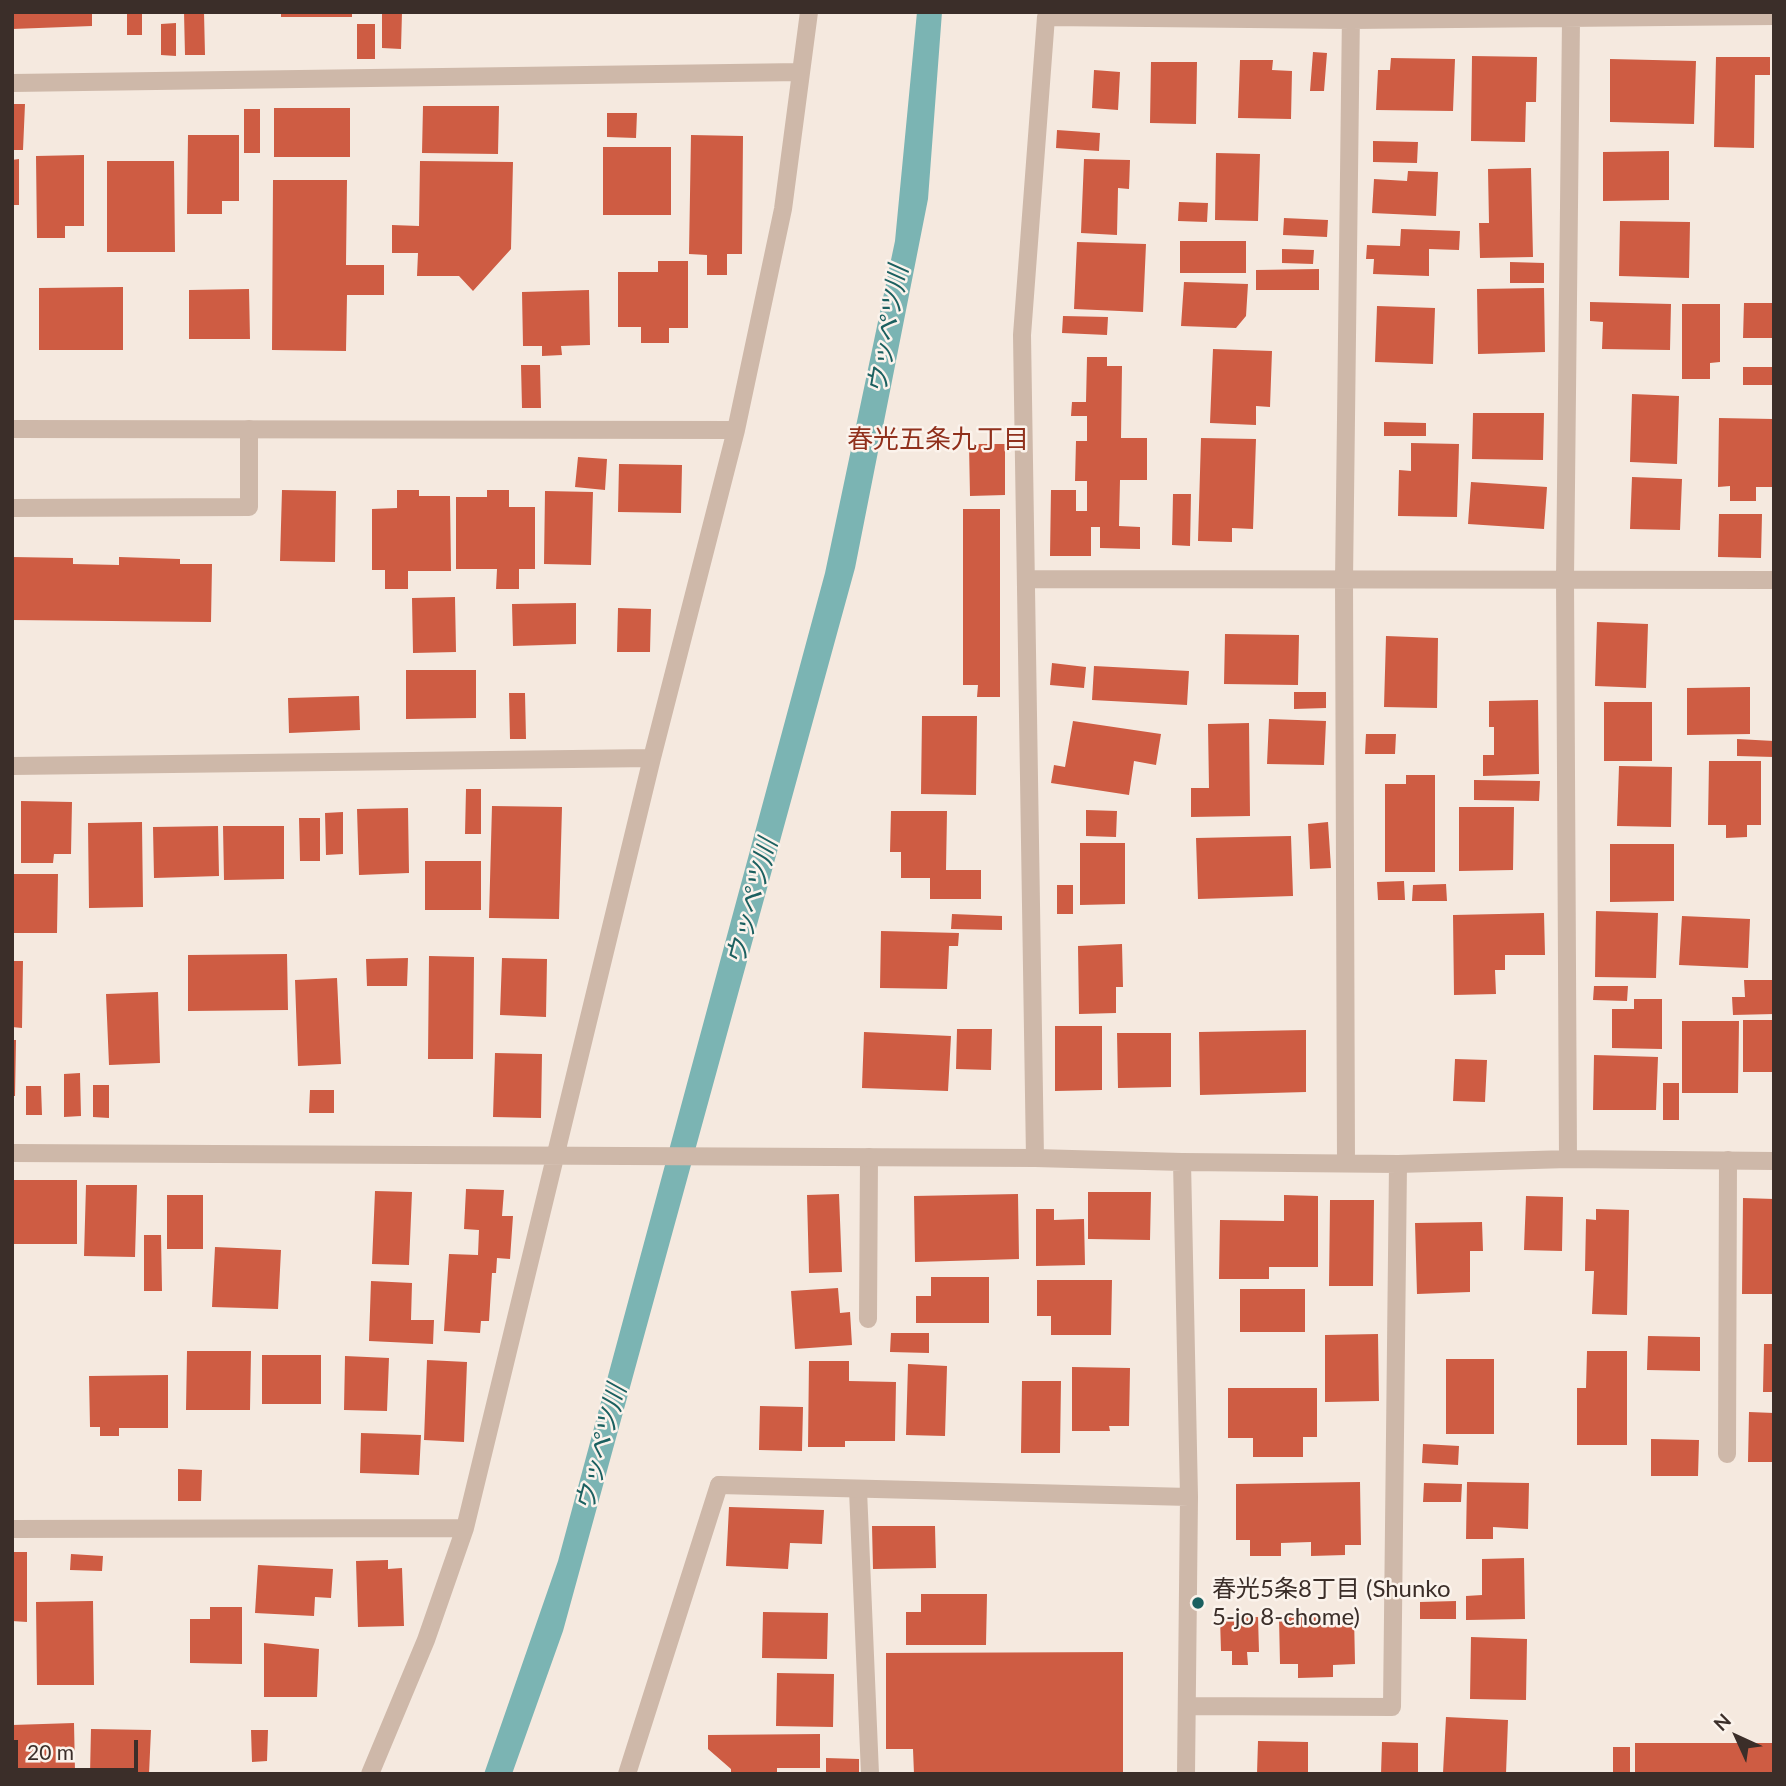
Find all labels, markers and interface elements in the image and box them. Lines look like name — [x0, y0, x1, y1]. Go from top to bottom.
water label: ウッペツ川 — [861, 263, 915, 397]
district label: 春光五条九丁目 — [847, 424, 1029, 456]
water label: ウッペツ川 — [720, 835, 784, 969]
water label: ウッペツ川 — [569, 1381, 633, 1515]
place label: 春光5条8丁目 (Shunko 5-jo 8-chome) — [1212, 1575, 1450, 1631]
marker: 春光5条8丁目 (Shunko 5-jo 8-chome) — [1190, 1595, 1206, 1611]
north arrow — [1702, 1702, 1772, 1772]
text: N — [1708, 1708, 1735, 1735]
scale bar — [18, 1726, 142, 1770]
text: 20 m — [27, 1739, 74, 1764]

